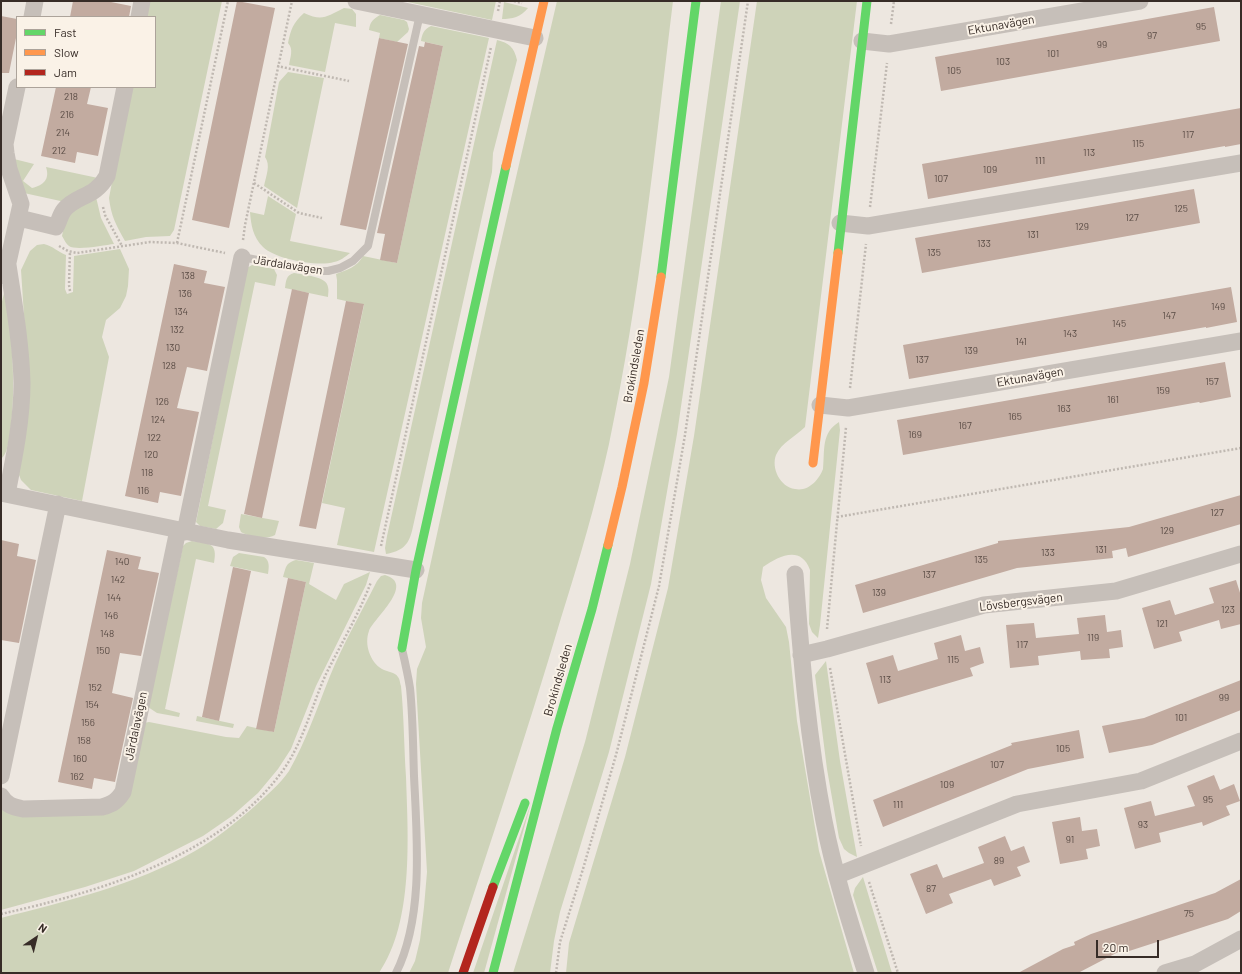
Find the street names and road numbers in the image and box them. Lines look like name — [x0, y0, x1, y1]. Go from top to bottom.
street label: Ektunavägen — [966, 12, 1036, 38]
street label: Järdalavägen — [252, 252, 324, 278]
street label: Brokindsleden — [620, 328, 648, 404]
street label: Ektunavägen — [995, 364, 1065, 390]
street label: Lövsbergsvägen — [978, 590, 1064, 614]
street label: Brokindsleden — [541, 642, 575, 718]
street label: Järdalavägen — [122, 690, 150, 762]

